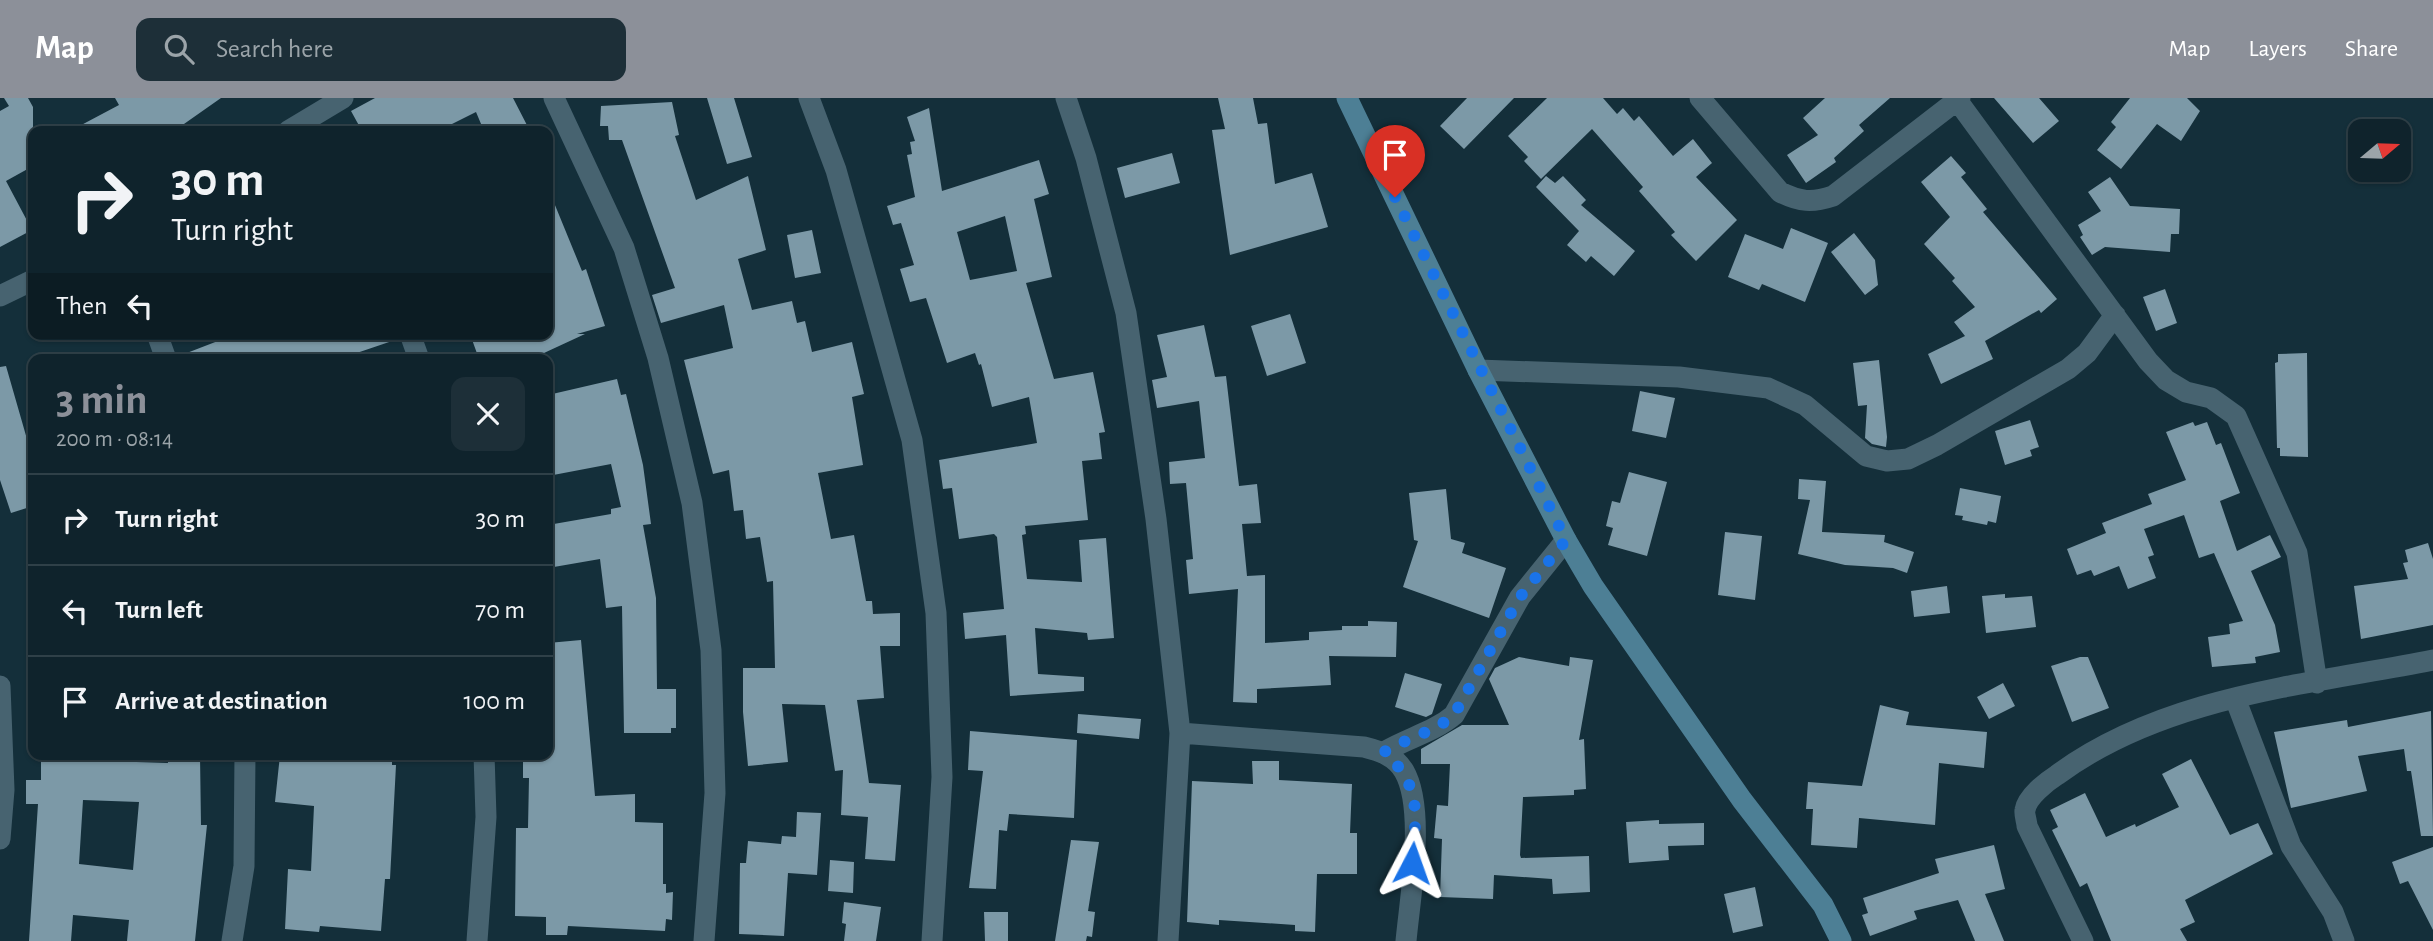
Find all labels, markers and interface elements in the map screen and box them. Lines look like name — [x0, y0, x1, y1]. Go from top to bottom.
search box — [136, 18, 626, 81]
icon: search — [160, 30, 198, 68]
text: Map — [35, 32, 94, 65]
text: Search here — [216, 36, 334, 62]
text: Map — [2168, 37, 2210, 61]
text: Layers — [2248, 37, 2307, 61]
text: Share — [2345, 37, 2398, 61]
north arrow — [2348, 119, 2412, 182]
map controls — [2348, 119, 2411, 182]
pin — [1365, 125, 1425, 197]
icon: arrive — [1376, 136, 1414, 174]
icon: right — [56, 154, 147, 245]
text: 30 m — [171, 156, 265, 205]
text: Turn right — [171, 214, 293, 246]
icon: left — [121, 287, 159, 325]
text: Then — [56, 293, 107, 319]
button: close — [451, 377, 525, 451]
text: 3 min — [56, 379, 148, 421]
text: 200 m · 08:14 — [56, 428, 173, 451]
icon: right — [56, 501, 94, 539]
text: Turn right — [115, 506, 218, 532]
text: 30 m — [475, 506, 525, 532]
icon: left — [56, 592, 94, 630]
text: Turn left — [115, 597, 203, 623]
text: 70 m — [475, 597, 525, 623]
icon: arrive — [56, 683, 94, 721]
text: Arrive at destination — [115, 688, 328, 714]
text: 100 m — [464, 688, 525, 714]
position arrow — [1375, 826, 1449, 900]

